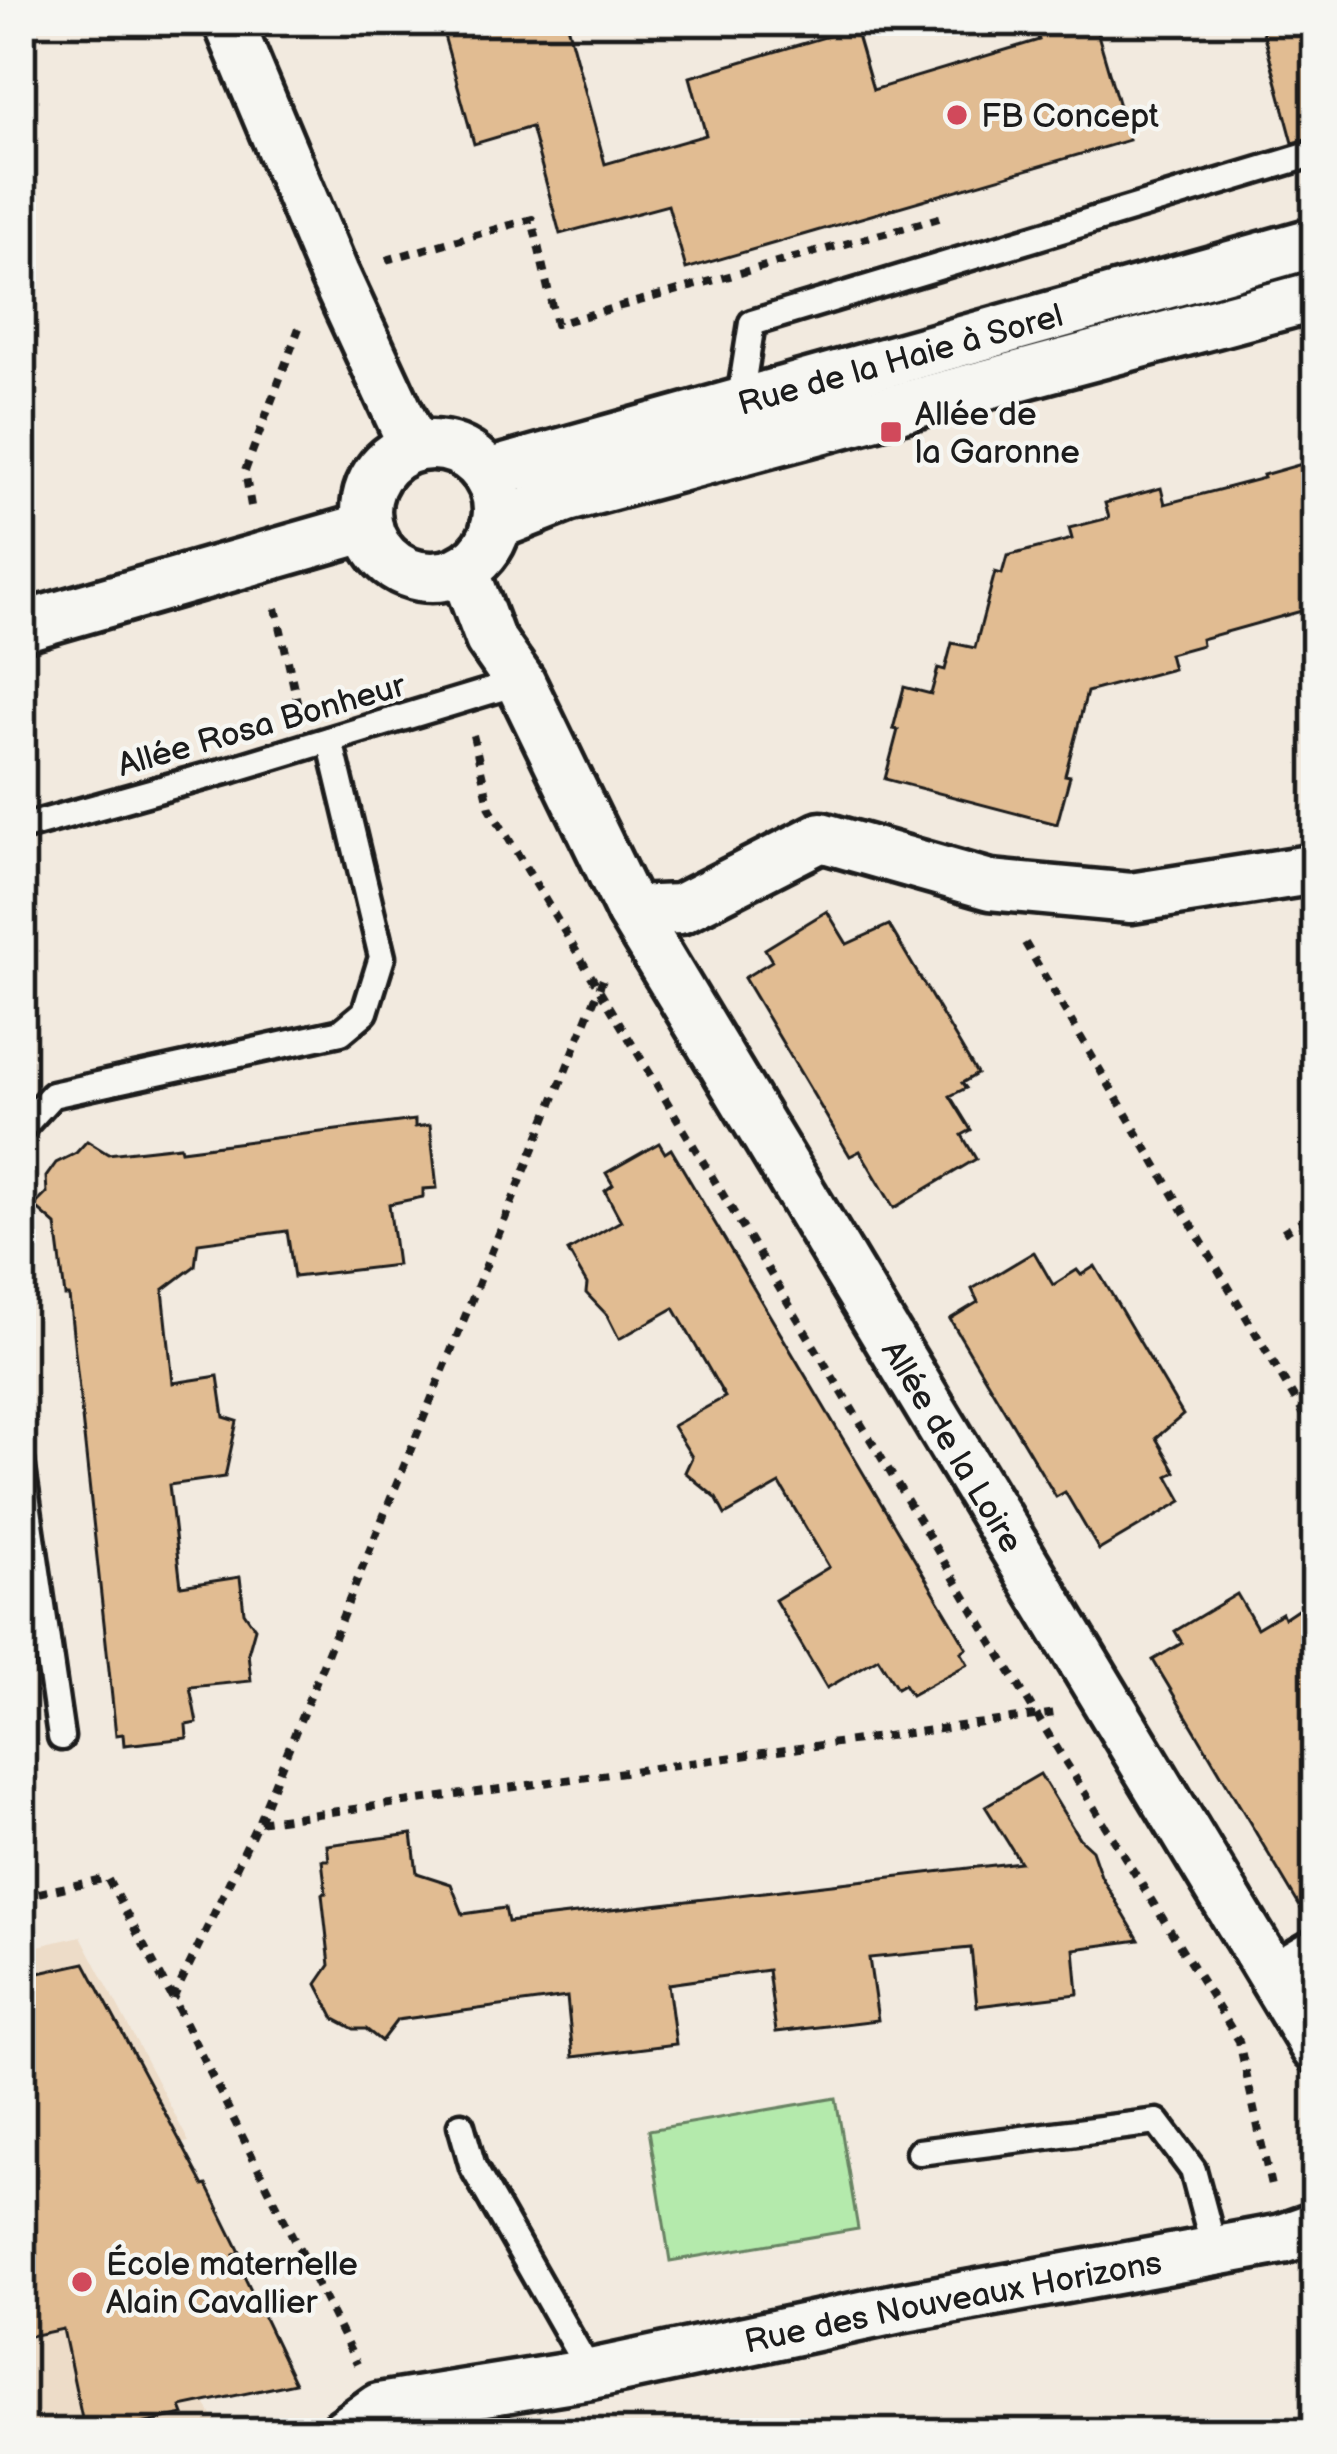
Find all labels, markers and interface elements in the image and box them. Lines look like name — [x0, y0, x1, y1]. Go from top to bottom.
place label: FB Concept — [981, 97, 1159, 137]
marker: FB Concept — [944, 102, 970, 128]
street label: Rue de la Haie à Sorel — [734, 296, 1068, 425]
place label: Allée de la Garonne — [915, 395, 1080, 473]
marker: Allée de la Garonne — [878, 419, 904, 445]
street label: Allée Rosa Bonheur — [113, 665, 411, 786]
street label: Allée de la Loire — [872, 1333, 1031, 1560]
street label: Rue des Nouveaux Horizons — [741, 2243, 1165, 2363]
place label: École maternelle Alain Cavallier — [106, 2244, 358, 2323]
marker: École maternelle Alain Cavallier — [69, 2269, 95, 2295]

